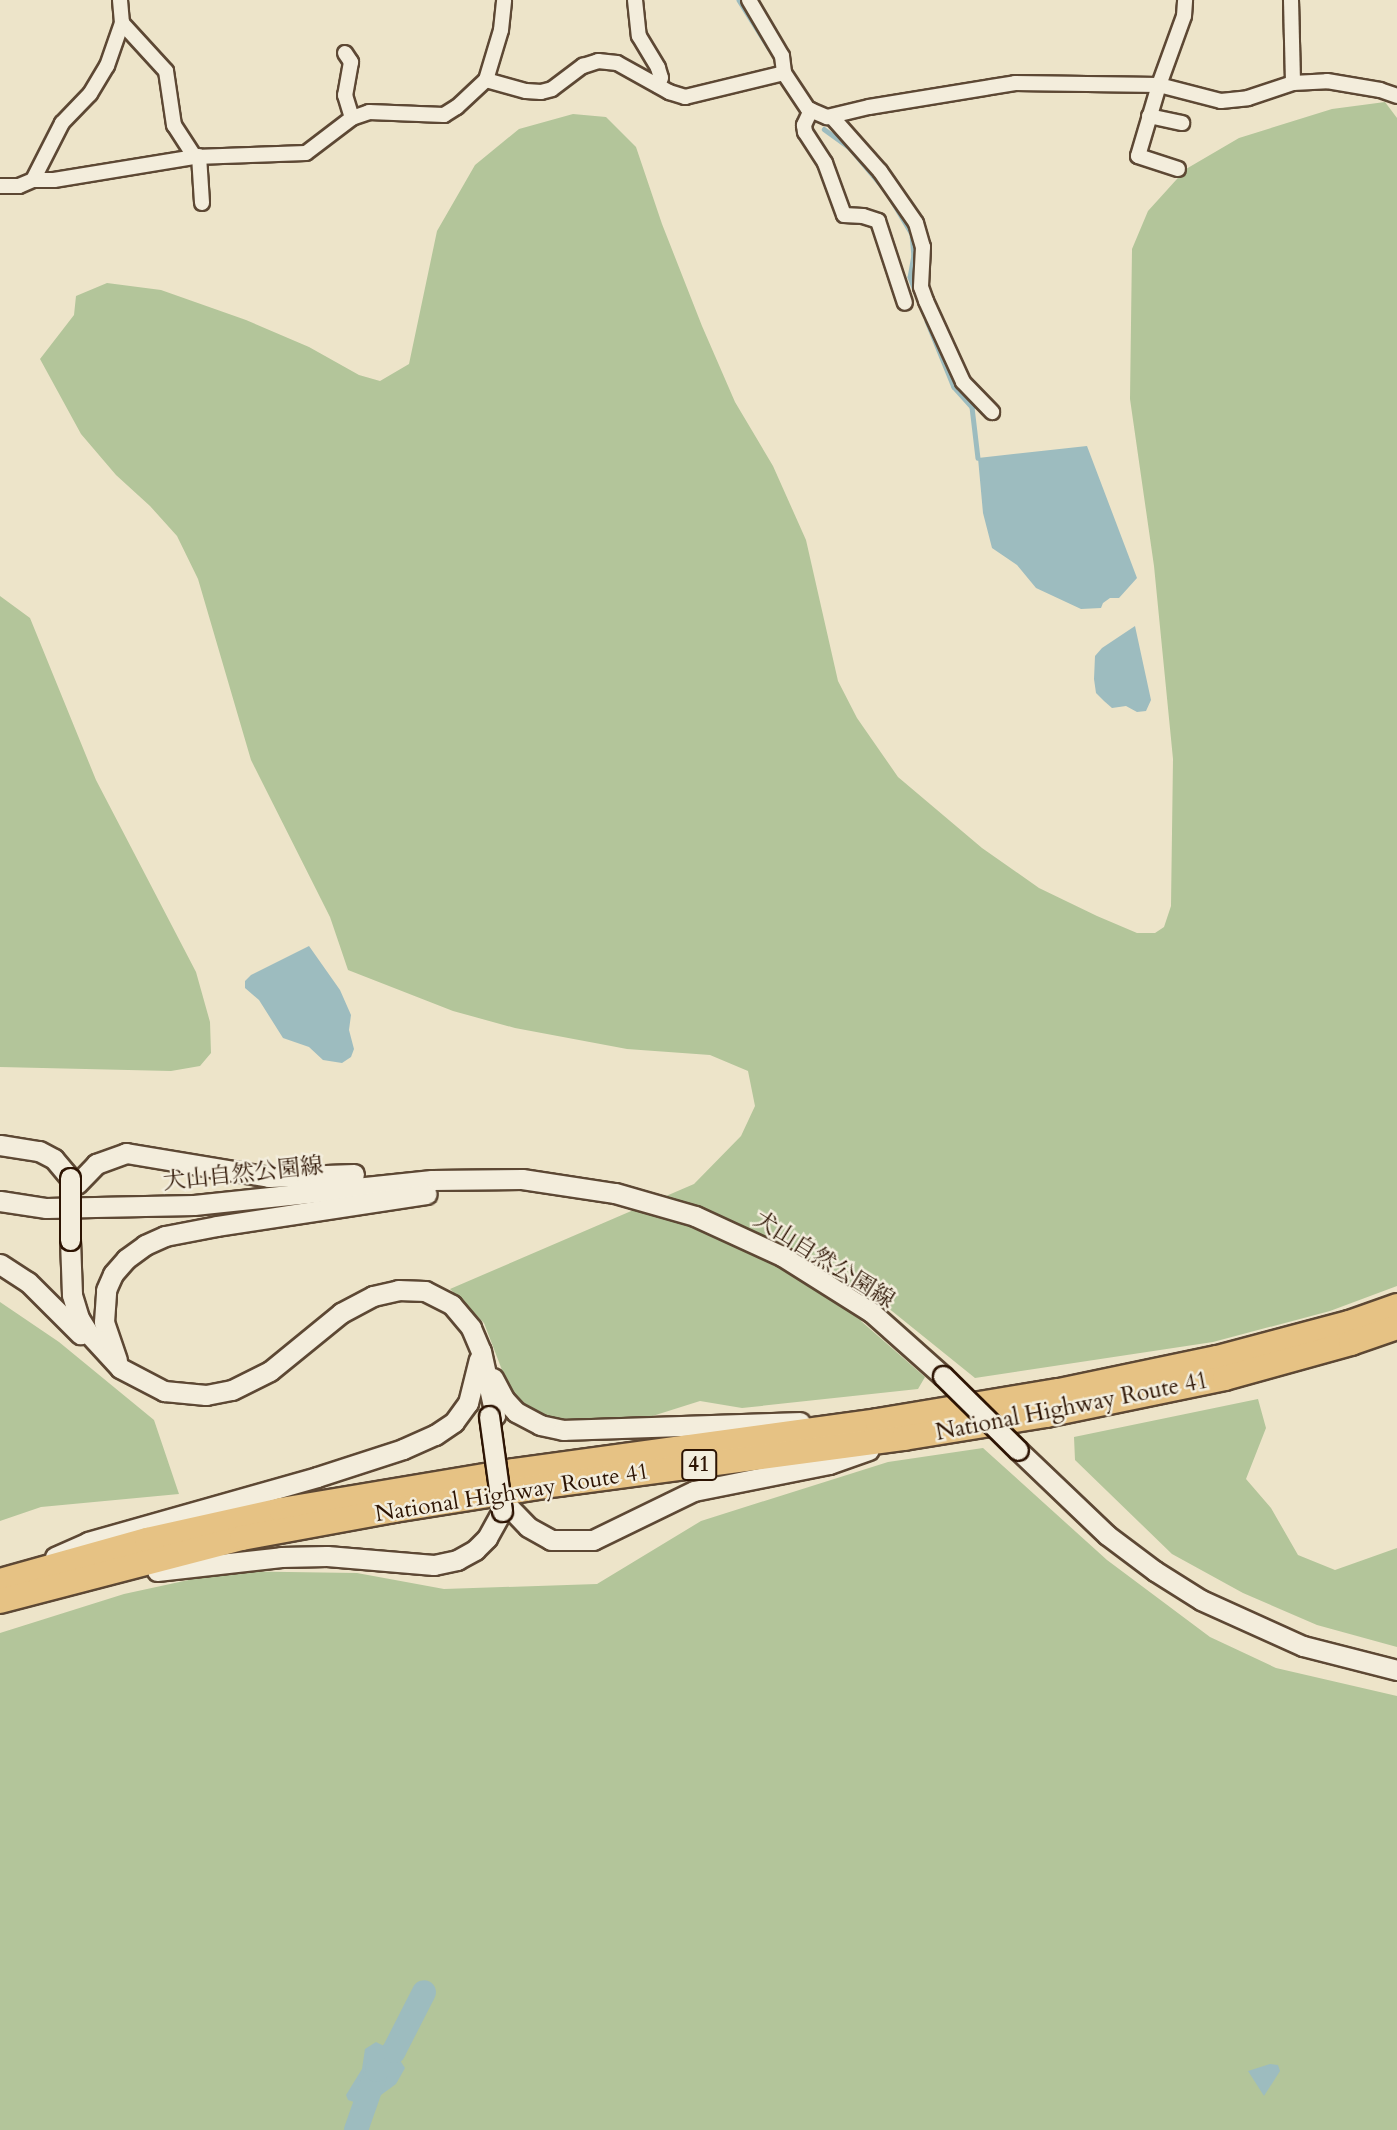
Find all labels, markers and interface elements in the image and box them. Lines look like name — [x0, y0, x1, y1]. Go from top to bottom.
street label: 犬山自然公園線 — [161, 1152, 325, 1196]
street label: 犬山自然公園線 — [748, 1206, 900, 1314]
street label: National Highway Route 41 — [933, 1367, 1211, 1447]
road number: 41 — [680, 1448, 718, 1482]
street label: National Highway Route 41 — [373, 1458, 651, 1528]

